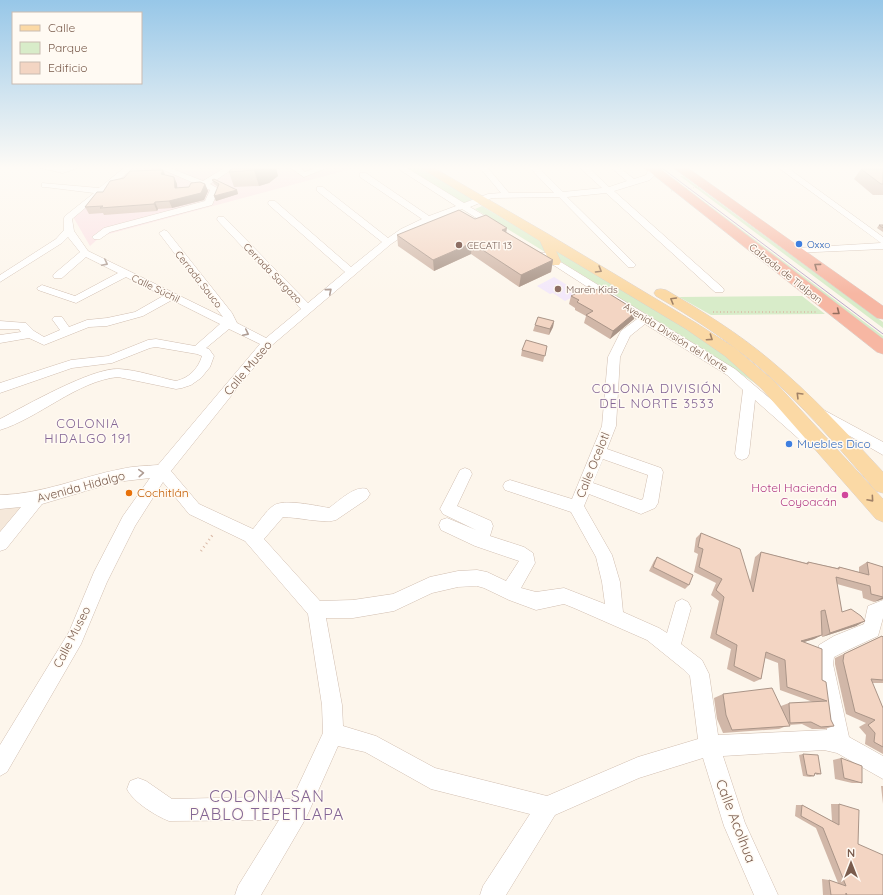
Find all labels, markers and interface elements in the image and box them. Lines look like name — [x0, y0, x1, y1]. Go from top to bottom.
legend — [12, 12, 142, 84]
text: Calle — [48, 20, 76, 35]
text: Parque — [48, 40, 88, 55]
text: Edificio — [48, 60, 88, 75]
place label: Oxxo — [807, 238, 830, 251]
place label: CECATI 13 — [467, 239, 512, 252]
marker: Oxxo — [794, 239, 804, 249]
street label: Cerrada Sargazo — [241, 240, 305, 306]
marker: CECATI 13 — [454, 240, 464, 250]
street label: Calzada de Tlalpan — [746, 241, 825, 306]
street label: Cerrada Sauco — [172, 248, 225, 311]
one-way arrow — [101, 258, 108, 266]
one-way arrow — [815, 264, 822, 271]
one-way arrow — [595, 266, 602, 273]
street label: Calle Súchil — [130, 271, 182, 306]
place label: Maren Kids — [566, 283, 618, 296]
marker: Maren Kids — [553, 284, 563, 294]
one-way arrow — [325, 289, 332, 296]
one-way arrow — [670, 298, 677, 305]
street label: Avenida División del Norte — [621, 300, 731, 375]
one-way arrow — [832, 307, 839, 314]
one-way arrow — [242, 328, 250, 336]
one-way arrow — [706, 333, 713, 341]
street label: Calle Museo — [220, 337, 275, 398]
district label: COLONIA DIVISIÓN DEL NORTE 3533 — [592, 380, 722, 411]
one-way arrow — [796, 392, 804, 400]
district label: COLONIA HIDALGO 191 — [44, 415, 132, 446]
street label: Calle Ocelotl — [573, 430, 613, 500]
place label: Muebles Dico — [797, 436, 871, 451]
marker: Muebles Dico — [784, 439, 794, 449]
street label: Avenida Hidalgo — [35, 468, 127, 506]
one-way arrow — [138, 468, 144, 477]
place label: Hotel Hacienda Coyoacán — [751, 480, 837, 509]
place label: Cochitlán — [137, 485, 189, 500]
marker: Cochitlán — [124, 488, 134, 498]
marker: Hotel Hacienda Coyoacán — [840, 490, 850, 500]
one-way arrow — [866, 494, 873, 501]
street label: Calle Museo — [50, 604, 93, 670]
street label: Calle Acolhua — [712, 777, 760, 865]
district label: COLONIA SAN PABLO TEPETLAPA — [190, 786, 344, 824]
north arrow — [831, 843, 871, 883]
text: N — [847, 846, 855, 860]

